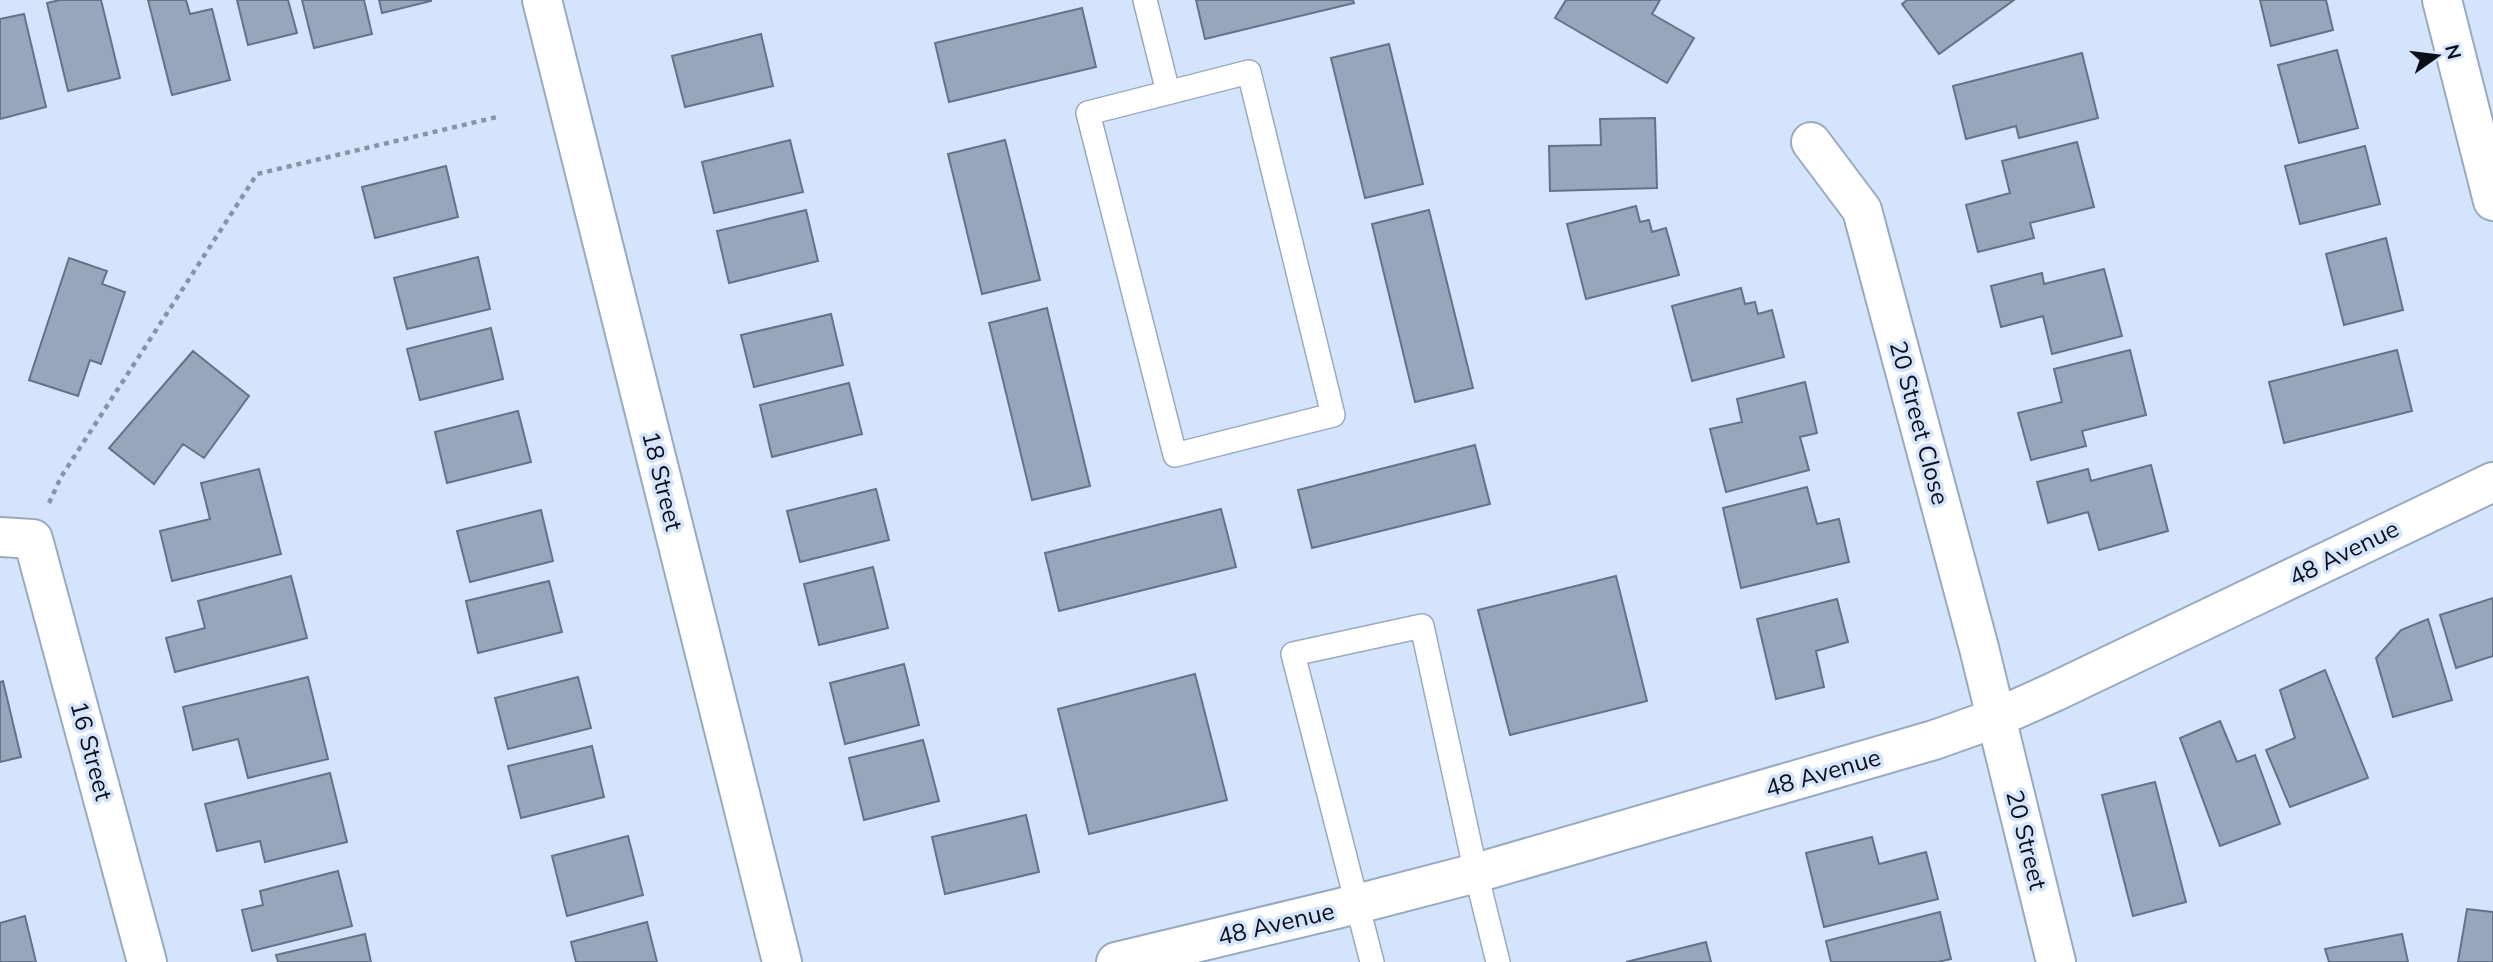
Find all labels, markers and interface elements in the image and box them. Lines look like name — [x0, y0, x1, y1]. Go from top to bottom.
north arrow — [2402, 21, 2472, 91]
text: N — [2440, 42, 2467, 62]
street label: 20 Street Close — [1884, 337, 1956, 508]
street label: 18 Street — [636, 428, 690, 534]
street label: 48 Avenue — [2284, 513, 2403, 592]
street label: 16 Street — [64, 698, 120, 804]
street label: 48 Avenue — [1762, 741, 1884, 803]
street label: 20 Street — [2000, 787, 2054, 893]
street label: 48 Avenue — [1215, 895, 1337, 951]

